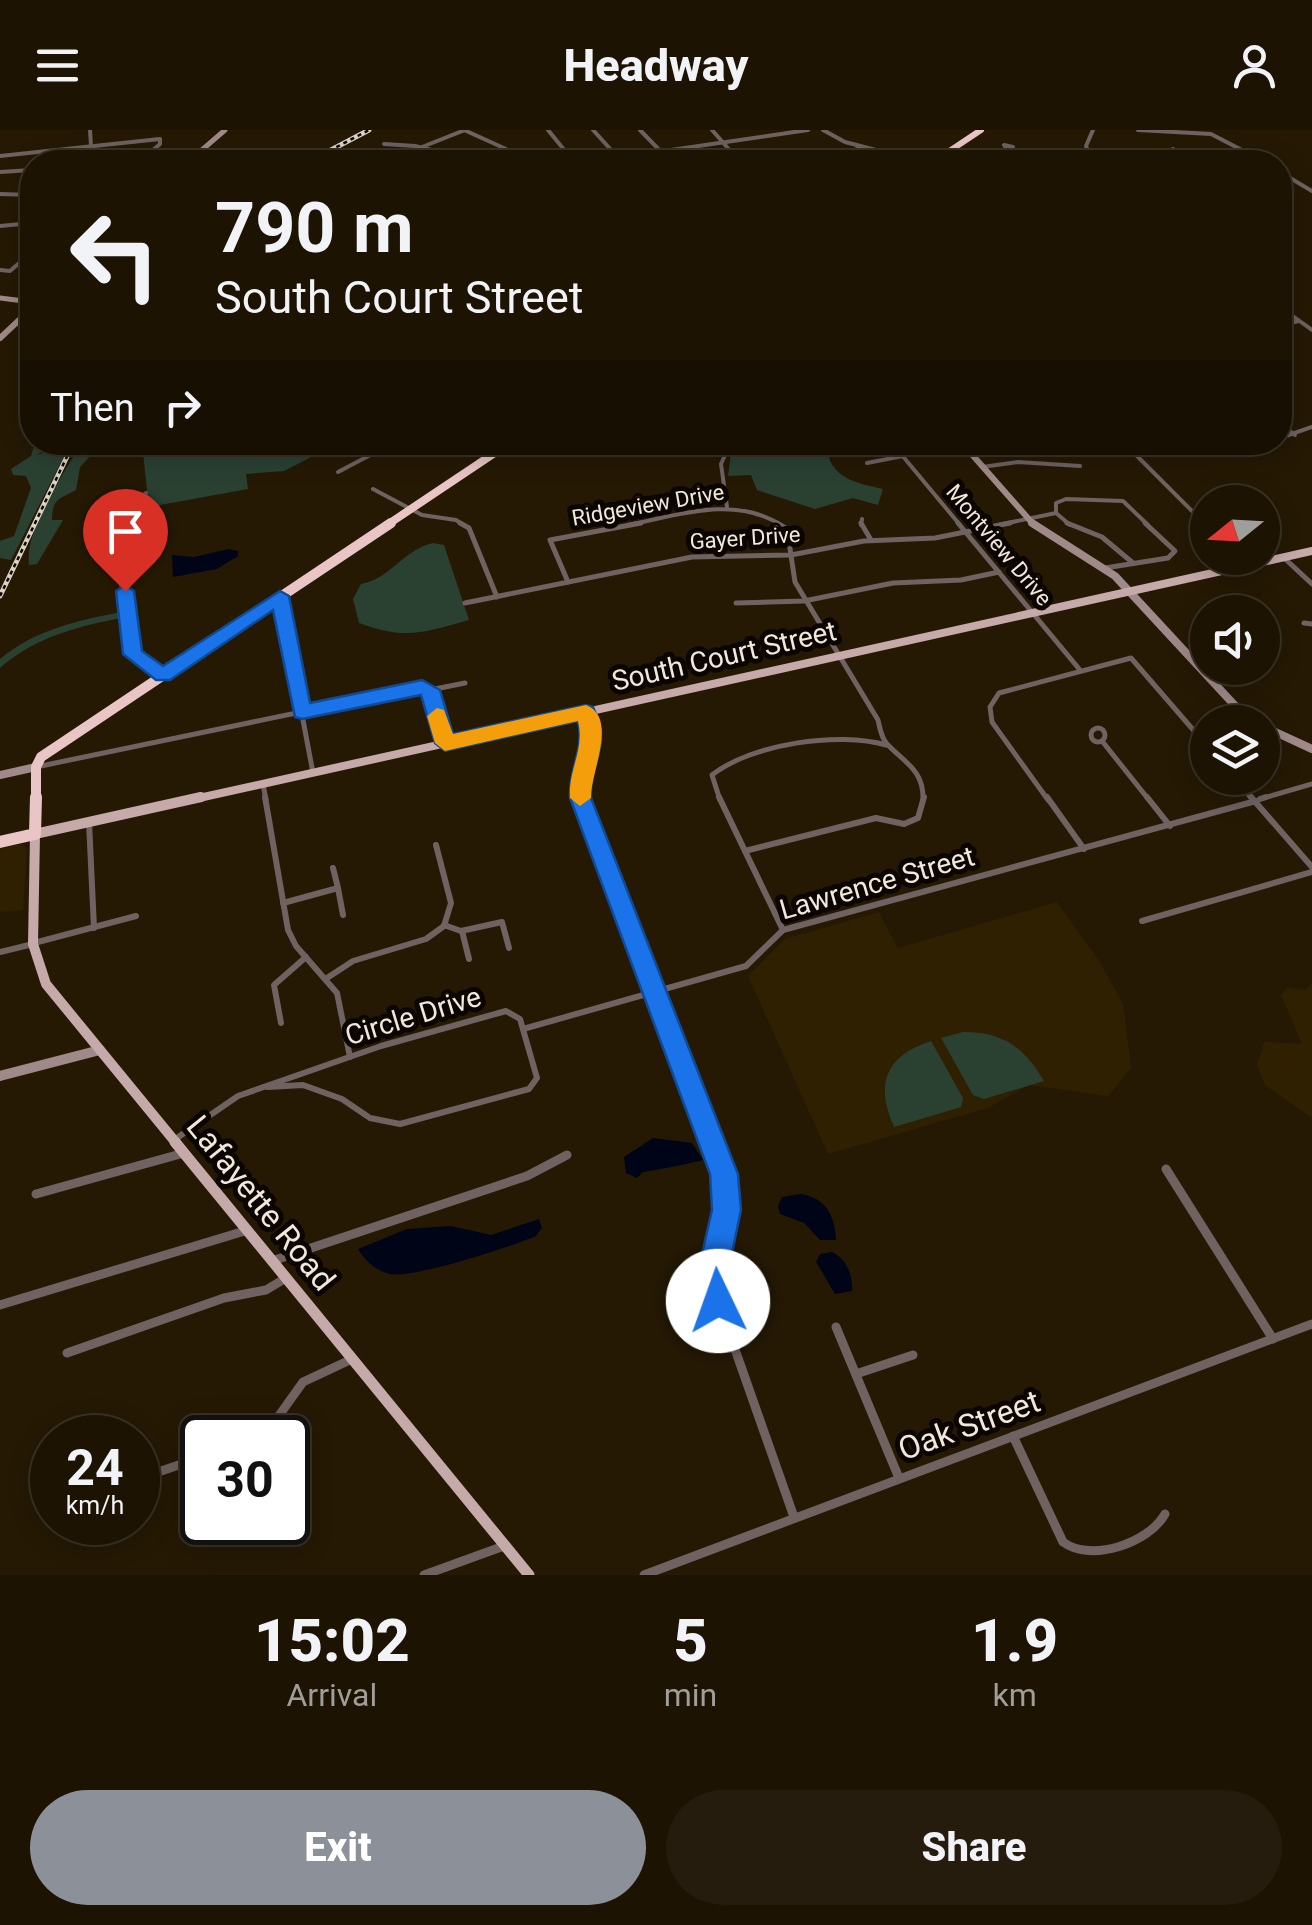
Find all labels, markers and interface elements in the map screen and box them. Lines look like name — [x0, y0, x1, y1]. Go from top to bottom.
icon: menu — [30, 38, 85, 93]
icon: person — [1227, 38, 1282, 93]
text: Headway — [564, 39, 748, 92]
text: 790 m — [215, 187, 414, 269]
icon: left — [50, 190, 180, 320]
text: South Court Street — [215, 271, 584, 324]
icon: right — [155, 380, 210, 435]
text: Then — [50, 386, 135, 430]
street label: Ridgeview Drive — [570, 479, 726, 531]
street label: Montview Drive — [941, 479, 1057, 611]
north arrow — [1190, 485, 1280, 575]
map controls — [1190, 485, 1280, 795]
pin — [83, 489, 168, 592]
icon: arrive — [98, 504, 153, 559]
street label: Gayer Drive — [689, 522, 801, 554]
button: sound — [1190, 595, 1280, 685]
street label: South Court Street — [609, 614, 839, 698]
button: layers — [1190, 705, 1280, 795]
street label: Lawrence Street — [776, 839, 978, 927]
street label: Circle Drive — [341, 980, 485, 1052]
street label: Lafayette Road — [179, 1108, 343, 1298]
position arrow — [666, 1249, 770, 1353]
street label: Oak Street — [893, 1382, 1045, 1468]
speed limit sign: 30 — [180, 1415, 310, 1545]
text: 24 — [66, 1439, 124, 1497]
text: km/h — [66, 1491, 124, 1520]
text: 15:02 — [254, 1605, 410, 1676]
text: 5 — [673, 1605, 708, 1676]
text: 1.9 — [971, 1605, 1058, 1676]
text: Arrival — [286, 1676, 377, 1714]
text: min — [664, 1676, 717, 1714]
text: km — [992, 1676, 1037, 1714]
button: Exit — [30, 1790, 646, 1905]
button: Share — [666, 1790, 1282, 1905]

